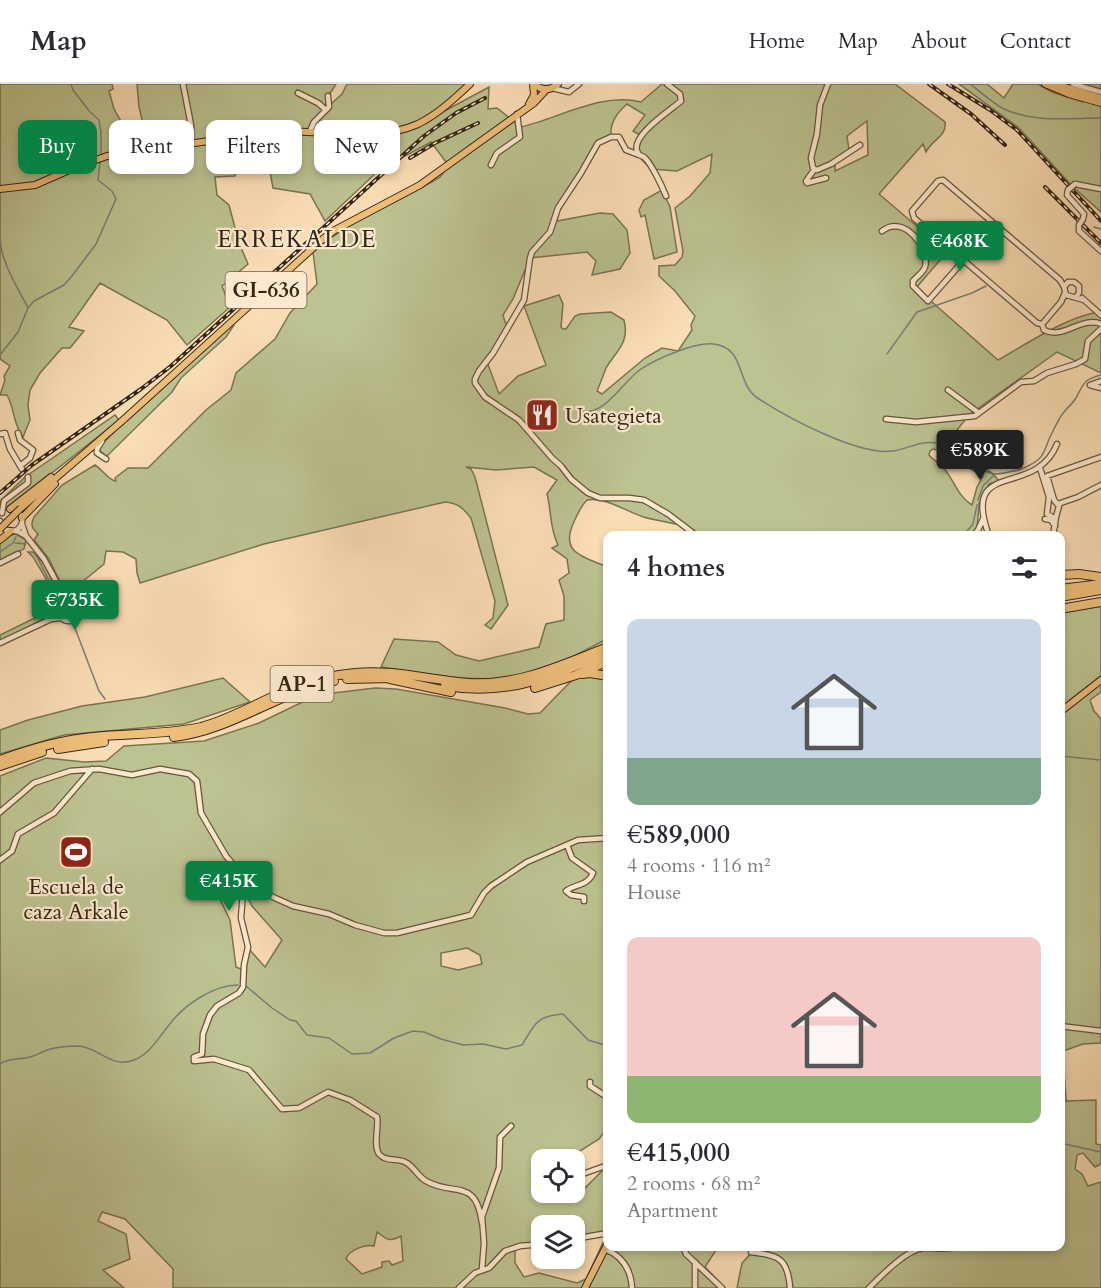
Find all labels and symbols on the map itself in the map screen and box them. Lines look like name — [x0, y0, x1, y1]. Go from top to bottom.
pin: €468K — [918, 221, 1002, 272]
district label: ERREKALDE — [217, 223, 377, 256]
road number: GI-636 — [226, 272, 306, 308]
restaurant icon: Usategieta — [524, 397, 560, 433]
place label: Usategieta — [565, 401, 662, 431]
pin: €589K — [938, 430, 1022, 481]
pin: €735K — [33, 580, 117, 631]
road number: AP-1 — [270, 666, 334, 702]
sports icon: Escuela de caza Arkale — [58, 834, 94, 870]
pin: €415K — [187, 861, 271, 912]
place label: Escuela de caza Arkale — [23, 872, 129, 927]

